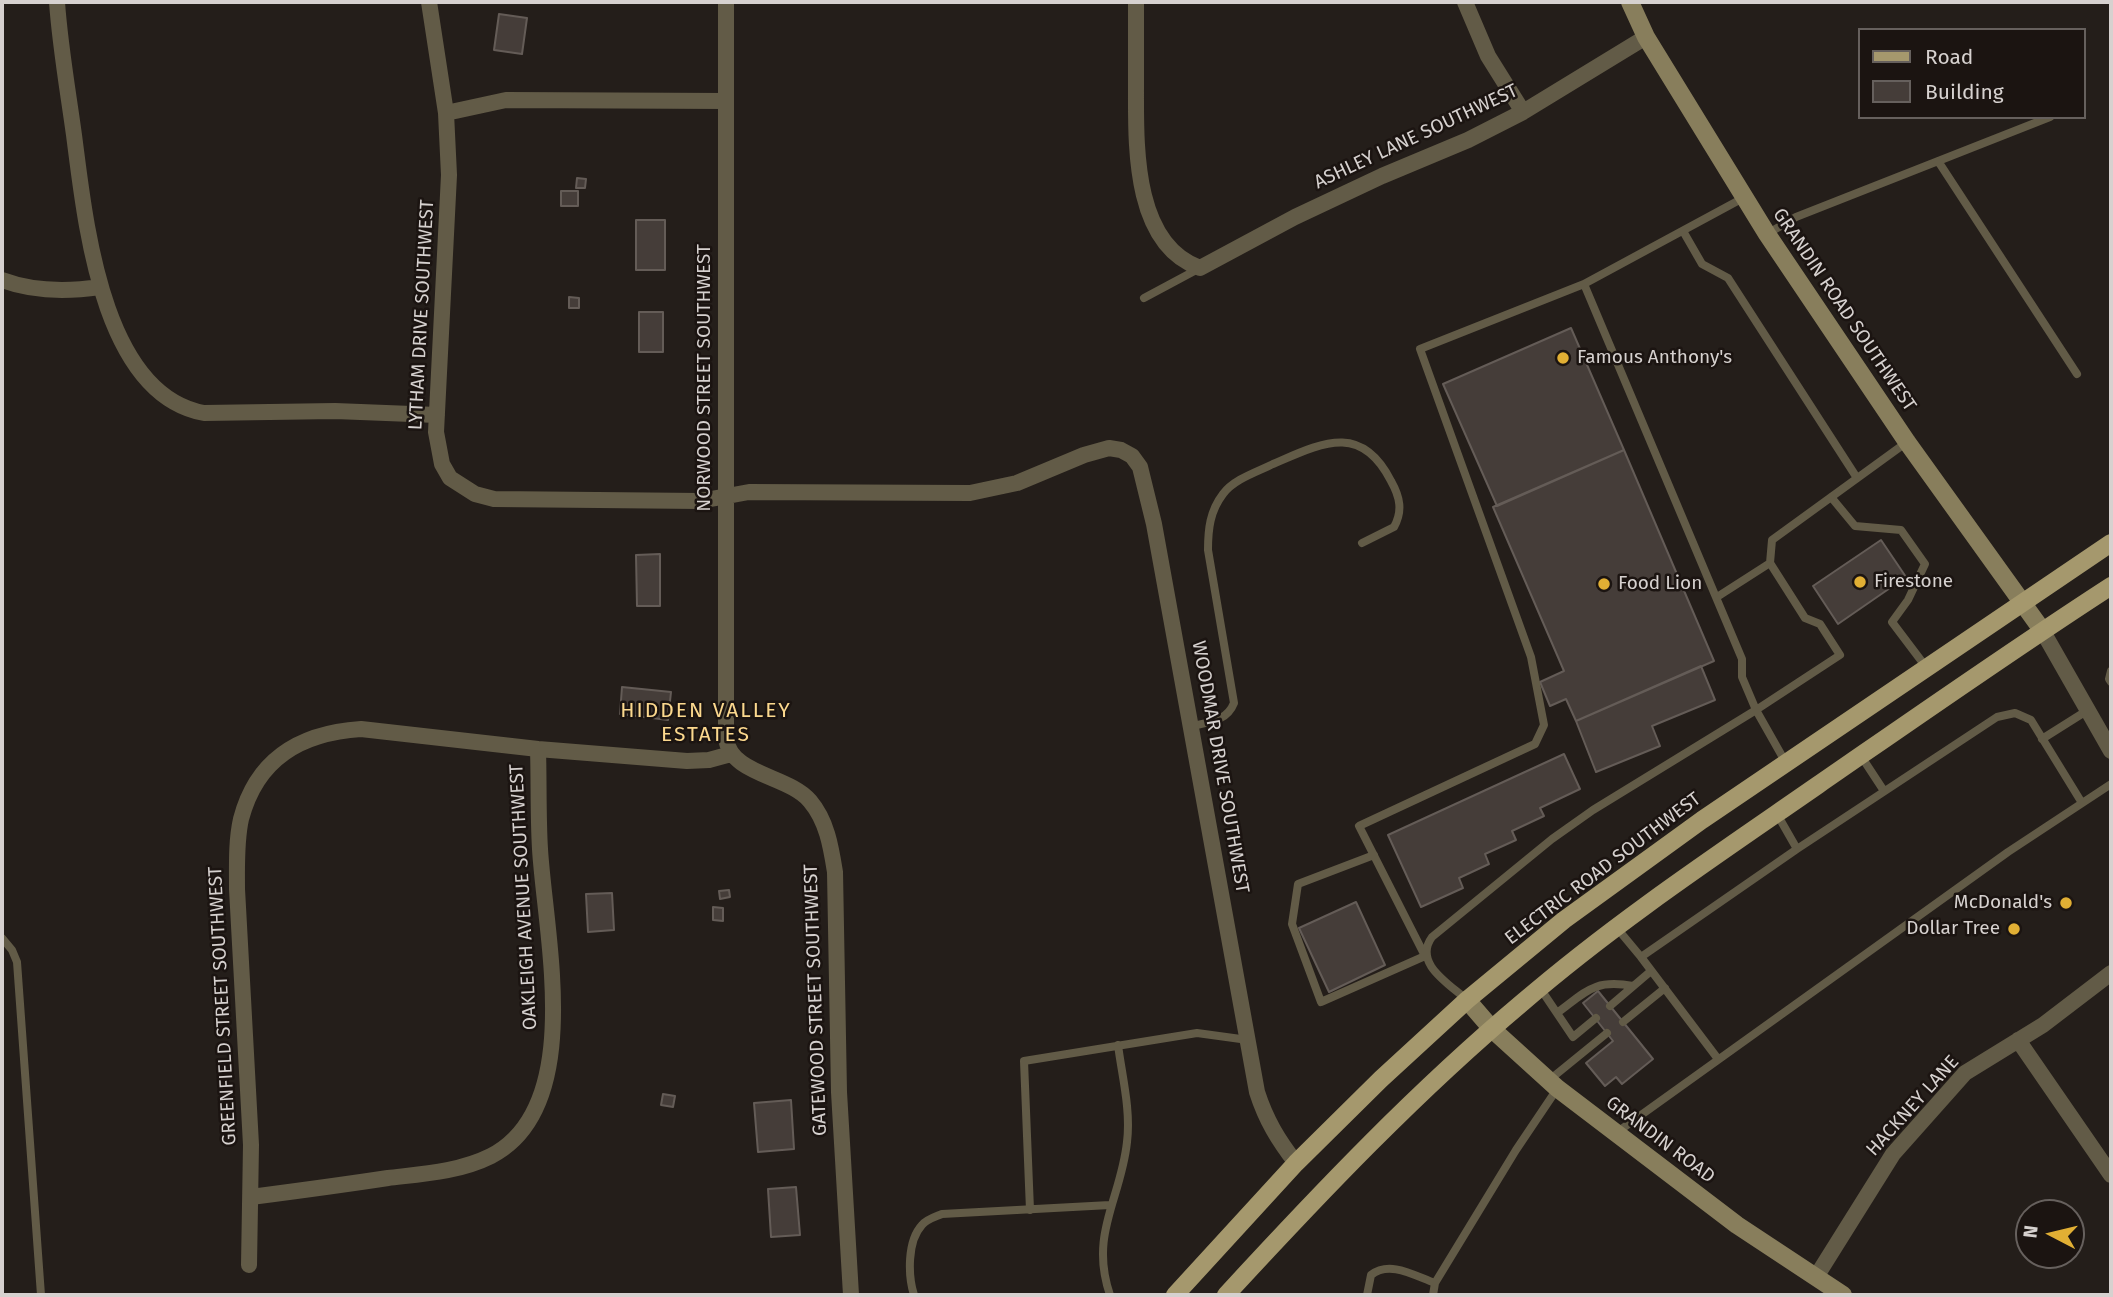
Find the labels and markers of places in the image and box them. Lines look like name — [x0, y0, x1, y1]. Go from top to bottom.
place label: Famous Anthony's — [1577, 347, 1732, 369]
marker: Famous Anthony's — [1555, 350, 1571, 366]
place label: Firestone — [1874, 571, 1953, 593]
place label: Food Lion — [1618, 573, 1702, 595]
marker: Firestone — [1852, 574, 1868, 590]
marker: Food Lion — [1596, 576, 1612, 592]
place label: McDonald's — [1954, 892, 2052, 914]
marker: McDonald's — [2058, 895, 2074, 911]
place label: Dollar Tree — [1906, 918, 2000, 940]
marker: Dollar Tree — [2006, 921, 2022, 937]

